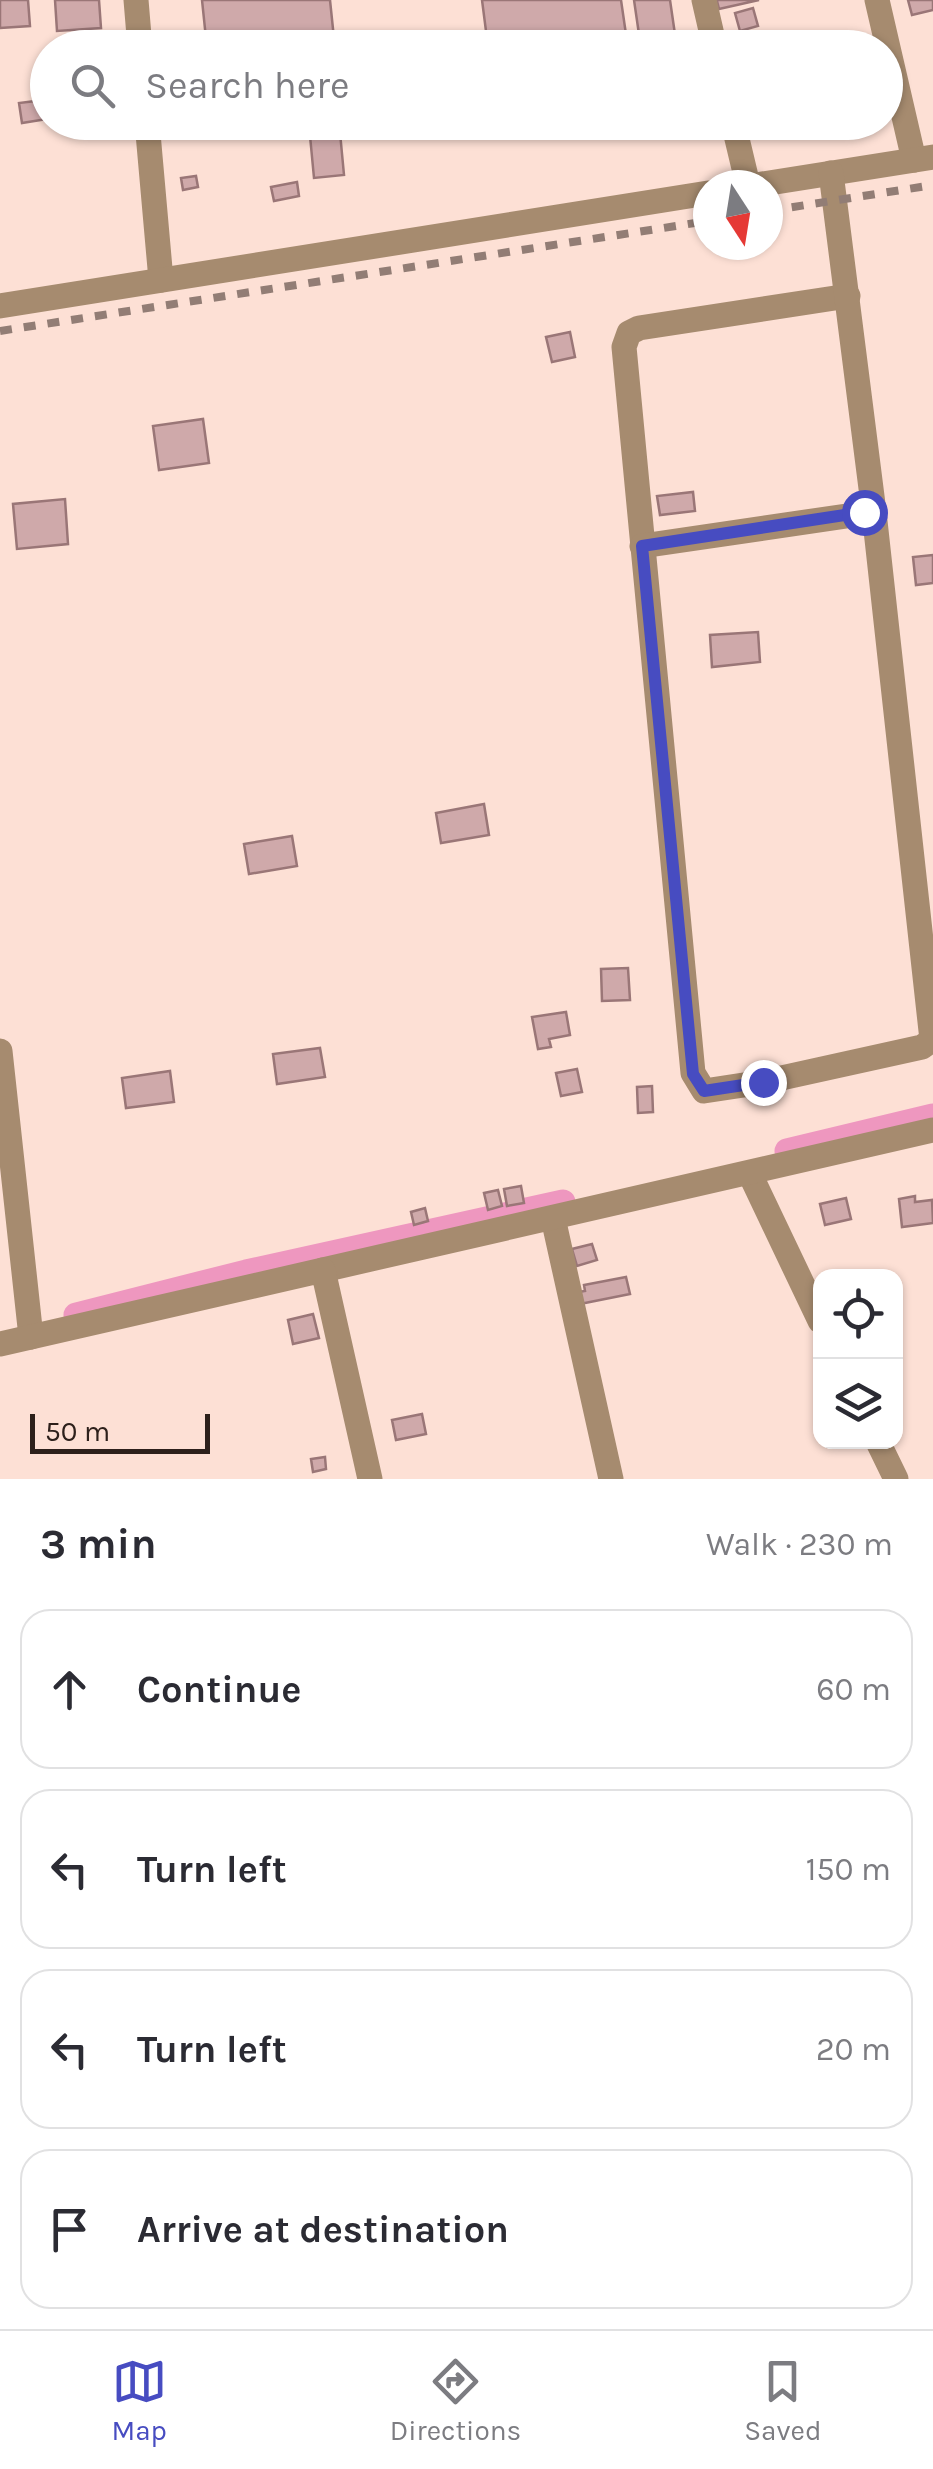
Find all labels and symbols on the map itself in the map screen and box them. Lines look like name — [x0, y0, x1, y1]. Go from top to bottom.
north arrow — [693, 170, 783, 260]
route start — [842, 490, 888, 536]
route end — [741, 1060, 787, 1106]
scale bar — [30, 1409, 210, 1454]

